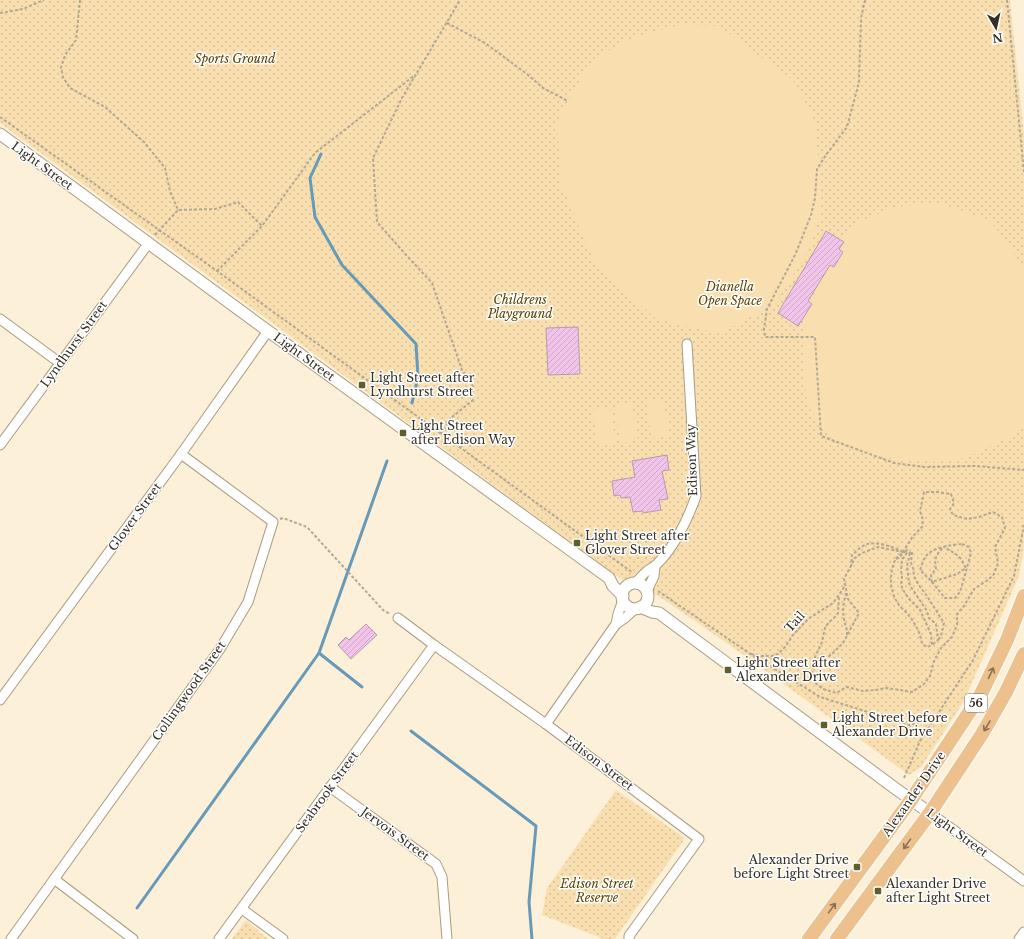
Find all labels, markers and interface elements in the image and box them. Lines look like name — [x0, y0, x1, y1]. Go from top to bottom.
north arrow — [976, 8, 1016, 48]
text: N — [991, 30, 1004, 46]
park label: Sports Ground — [195, 51, 276, 66]
street label: Light Street — [9, 138, 76, 193]
park label: Dianella Open Space — [698, 279, 762, 308]
park label: Childrens Playground — [487, 292, 553, 321]
street label: Lyndhurst Street — [37, 297, 110, 390]
street label: Light Street — [271, 329, 338, 384]
place label: Light Street after Lyndhurst Street — [370, 370, 475, 399]
marker: Light Street after Lyndhurst Street — [357, 380, 367, 390]
place label: Light Street after Edison Way — [411, 418, 516, 447]
street label: Edison Way — [683, 423, 700, 497]
marker: Light Street after Edison Way — [398, 428, 408, 438]
street label: Glover Street — [105, 479, 165, 554]
place label: Light Street after Glover Street — [585, 528, 690, 557]
marker: Light Street after Glover Street — [572, 538, 582, 548]
street label: Tail — [781, 608, 808, 635]
street label: Collingwood Street — [149, 638, 229, 743]
place label: Light Street after Alexander Drive — [735, 655, 841, 684]
marker: Light Street after Alexander Drive — [723, 665, 733, 675]
one-way arrow — [988, 667, 995, 679]
road number: 56 — [965, 694, 987, 712]
place label: Light Street before Alexander Drive — [831, 710, 948, 739]
marker: Light Street before Alexander Drive — [819, 720, 829, 730]
one-way arrow — [983, 720, 991, 731]
street label: Edison Street — [562, 732, 637, 794]
street label: Seabrook Street — [292, 748, 361, 835]
street label: Alexander Drive — [878, 748, 949, 840]
street label: Jervois Street — [356, 803, 433, 864]
street label: Light Street — [924, 805, 991, 860]
one-way arrow — [903, 838, 911, 849]
place label: Alexander Drive before Light Street — [732, 852, 849, 881]
marker: Alexander Drive before Light Street — [852, 862, 862, 872]
park label: Edison Street Reserve — [559, 876, 634, 905]
place label: Alexander Drive after Light Street — [885, 876, 991, 905]
marker: Alexander Drive after Light Street — [873, 886, 883, 896]
one-way arrow — [828, 902, 836, 913]

